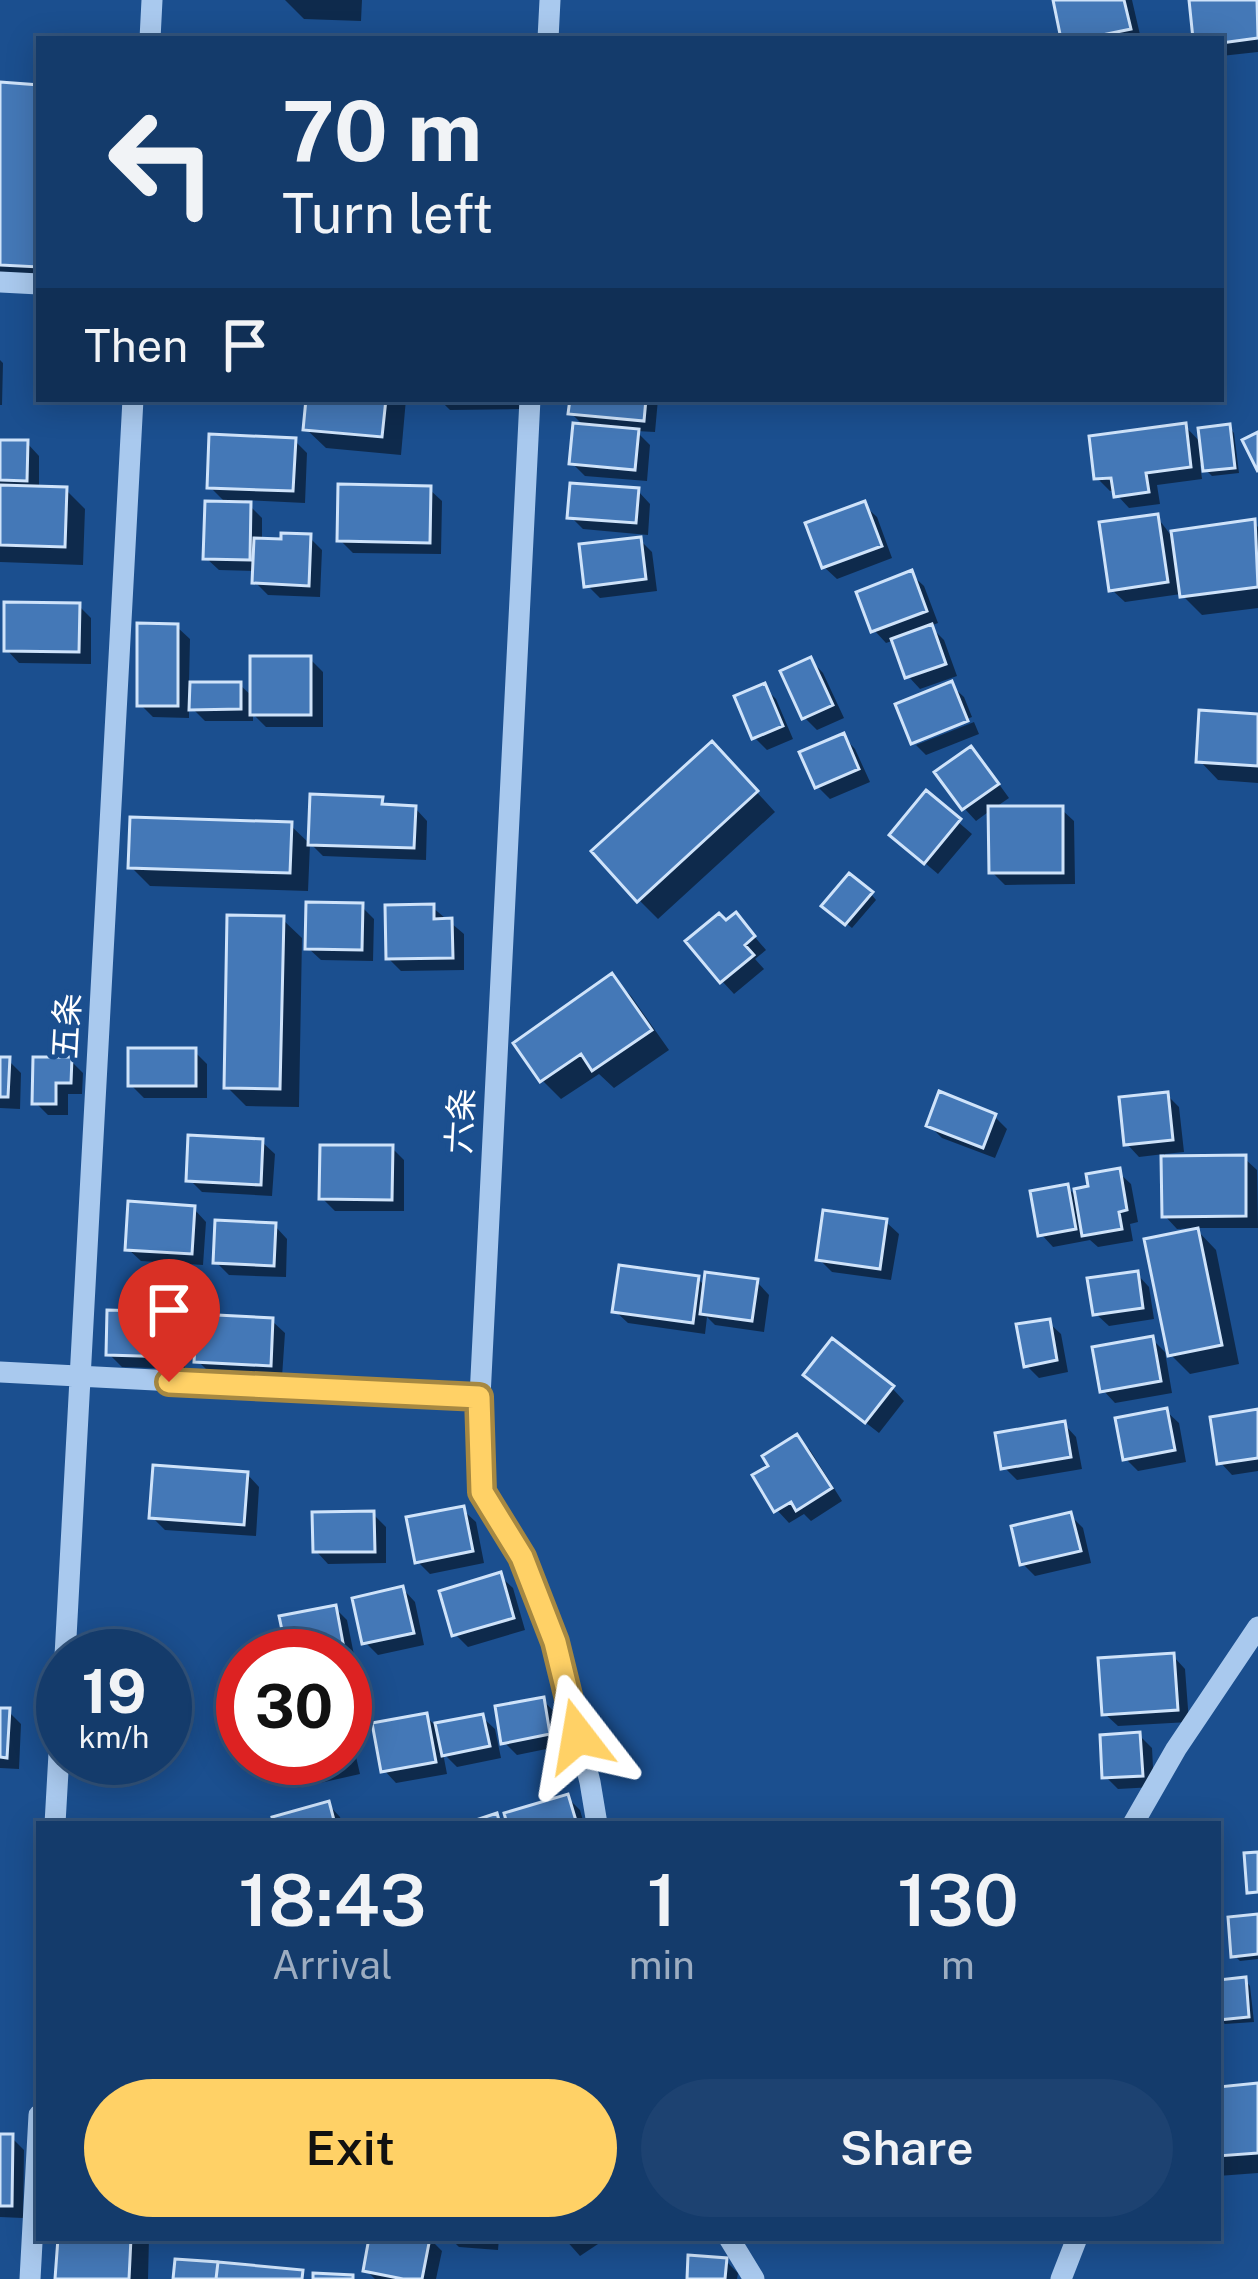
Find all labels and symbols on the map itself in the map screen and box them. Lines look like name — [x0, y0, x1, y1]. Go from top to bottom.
street label: 五条 — [45, 992, 87, 1060]
street label: 六条 — [439, 1087, 481, 1155]
pin — [118, 1259, 220, 1382]
speed limit sign: 30 — [216, 1629, 372, 1785]
position arrow — [515, 1673, 641, 1799]

